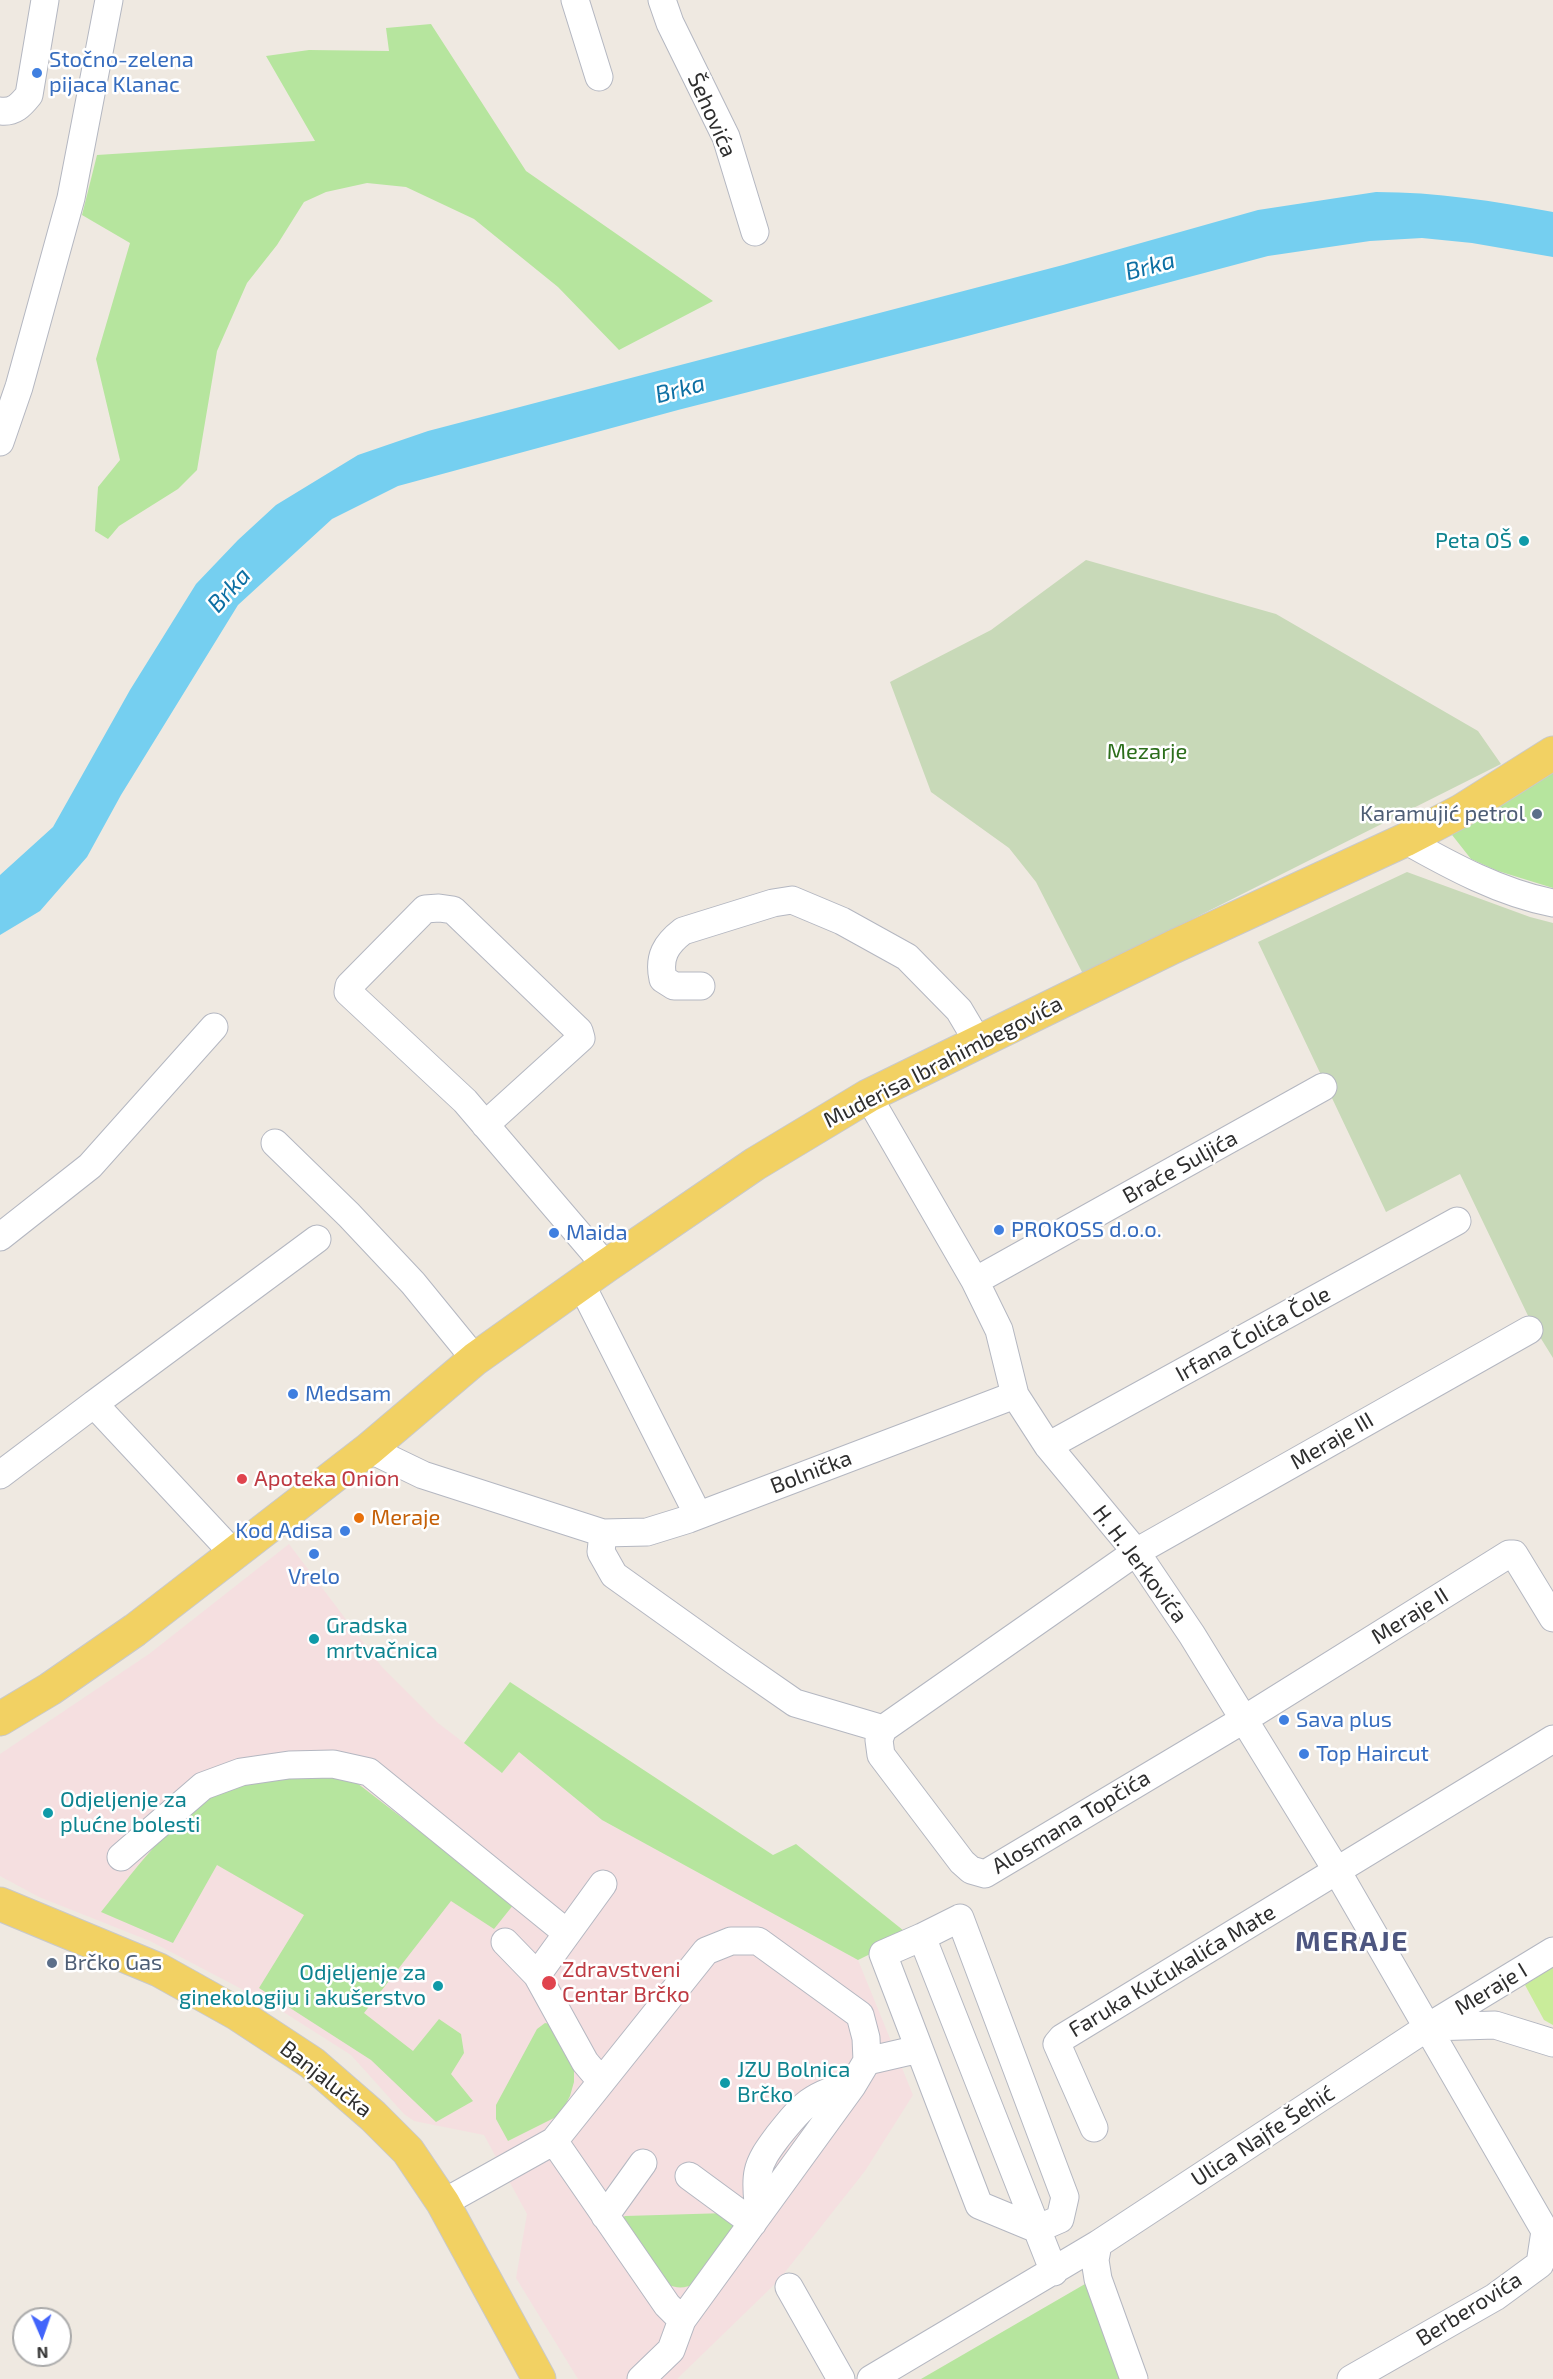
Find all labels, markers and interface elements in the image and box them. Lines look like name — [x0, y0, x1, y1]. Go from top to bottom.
place label: Stočno-zelena pijaca Klanac — [49, 47, 194, 98]
marker: Stočno-zelena pijaca Klanac — [30, 66, 44, 80]
street label: Šehovića — [682, 69, 742, 161]
water label: Brka — [1122, 246, 1178, 286]
water label: Brka — [652, 369, 708, 409]
place label: Peta OŠ — [1435, 528, 1512, 554]
marker: Peta OŠ — [1517, 534, 1531, 548]
water label: Brka — [201, 562, 257, 618]
park label: Mezarje — [1107, 739, 1187, 765]
place label: Karamujić petrol — [1360, 801, 1525, 827]
marker: Karamujić petrol — [1530, 807, 1544, 821]
street label: Muderisa Ibrahimbegovića — [819, 990, 1067, 1134]
street label: Braće Suljića — [1118, 1125, 1242, 1209]
place label: PROKOSS d.o.o. — [1011, 1217, 1162, 1243]
place label: Maida — [566, 1220, 628, 1246]
marker: PROKOSS d.o.o. — [992, 1223, 1006, 1237]
marker: Maida — [547, 1226, 561, 1240]
street label: Irfana Čolića Čole — [1171, 1281, 1335, 1387]
place label: Medsam — [305, 1381, 391, 1407]
marker: Medsam — [286, 1387, 300, 1401]
street label: Meraje III — [1286, 1407, 1378, 1475]
street label: Bolnička — [767, 1444, 855, 1500]
place label: Apoteka Onion — [254, 1466, 400, 1492]
marker: Apoteka Onion — [235, 1472, 249, 1486]
street label: H. H. Jerkovića — [1087, 1500, 1193, 1628]
place label: Meraje — [371, 1505, 440, 1531]
marker: Meraje — [352, 1511, 366, 1525]
place label: Kod Adisa — [235, 1518, 333, 1544]
marker: Kod Adisa — [338, 1524, 352, 1538]
marker: Vrelo — [307, 1547, 321, 1561]
place label: Vrelo — [288, 1564, 340, 1590]
street label: Meraje II — [1367, 1582, 1453, 1650]
place label: Gradska mrtvačnica — [326, 1613, 438, 1664]
marker: Gradska mrtvačnica — [307, 1632, 321, 1646]
place label: Sava plus — [1296, 1707, 1392, 1733]
marker: Sava plus — [1277, 1713, 1291, 1727]
place label: Top Haircut — [1316, 1741, 1429, 1767]
marker: Top Haircut — [1297, 1747, 1311, 1761]
street label: Alosmana Topčića — [987, 1764, 1155, 1880]
place label: Odjeljenje za plućne bolesti — [60, 1787, 200, 1838]
marker: Odjeljenje za plućne bolesti — [41, 1806, 55, 1820]
street label: Faruka Kučukalića Mate — [1064, 1899, 1280, 2043]
district label: MERAJE — [1295, 1925, 1409, 1959]
place label: Brčko Gas — [64, 1950, 162, 1976]
marker: Brčko Gas — [45, 1956, 59, 1970]
place label: Zdravstveni Centar Brčko — [562, 1957, 690, 2008]
street label: Meraje I — [1450, 1957, 1532, 2021]
place label: Odjeljenje za ginekologiju i akušerstvo — [179, 1960, 426, 2012]
marker: Zdravstveni Centar Brčko — [540, 1974, 558, 1992]
marker: Odjeljenje za ginekologiju i akušerstvo — [431, 1979, 445, 1993]
street label: Banjalučka — [275, 2035, 377, 2123]
place label: JZU Bolnica Brčko — [737, 2057, 850, 2108]
marker: JZU Bolnica Brčko — [718, 2076, 732, 2090]
street label: Ulica Najfe Šehić — [1186, 2080, 1340, 2192]
street label: Berberovića — [1411, 2266, 1527, 2352]
north arrow — [12, 2307, 72, 2367]
text: N — [36, 2344, 49, 2363]

